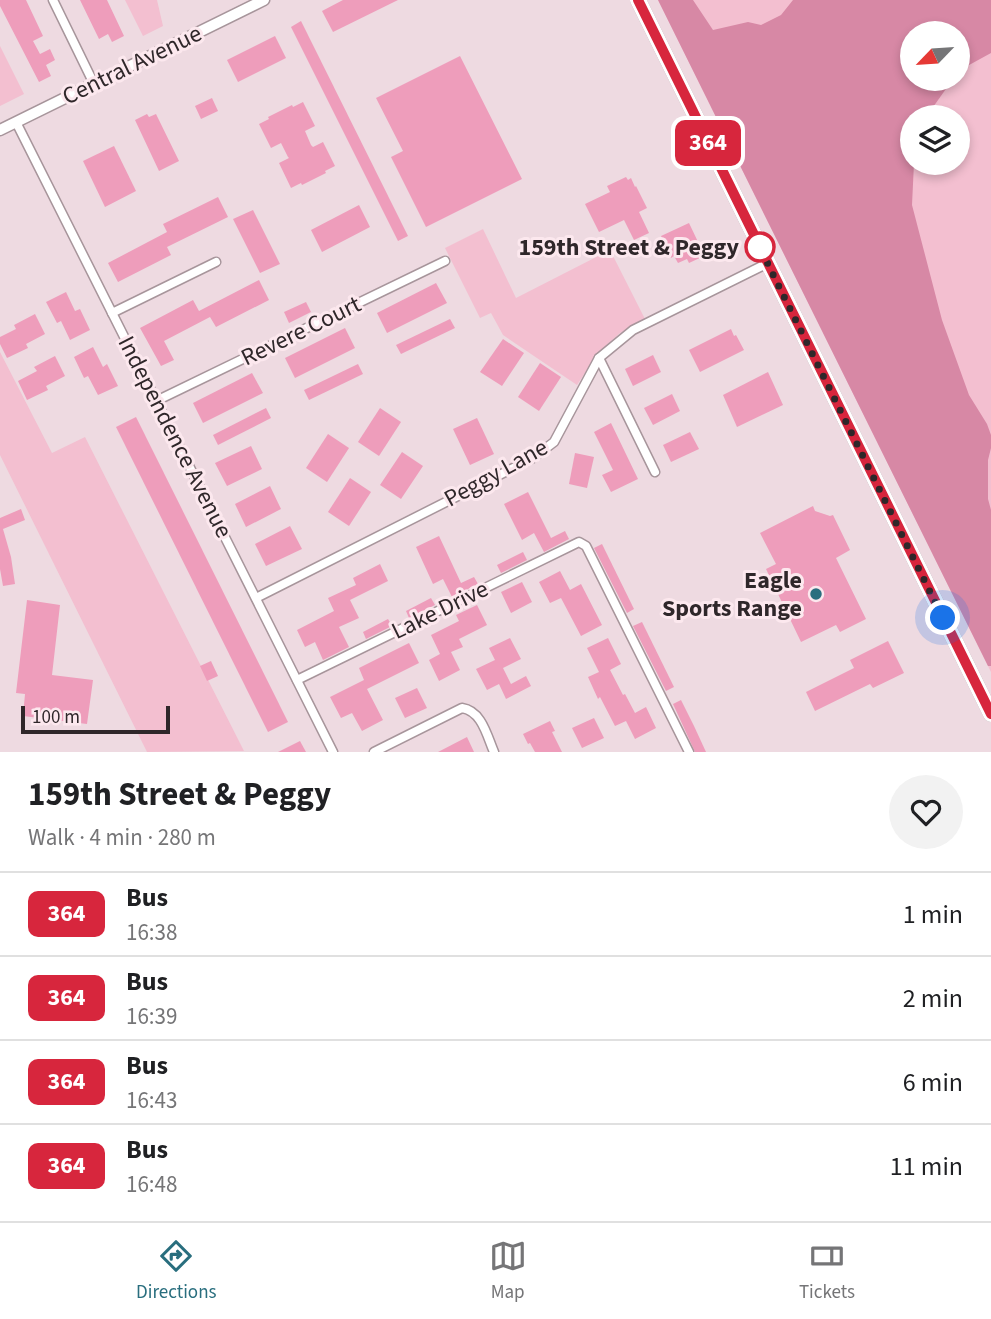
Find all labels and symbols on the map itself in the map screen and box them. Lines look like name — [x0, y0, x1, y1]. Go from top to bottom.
street label: Central Avenue — [56, 16, 208, 114]
north arrow — [900, 21, 970, 91]
line badge: 364 — [668, 120, 748, 166]
place label: 159th Street & Peggy — [518, 230, 739, 265]
marker: 159th Street & Peggy — [745, 232, 775, 262]
street label: Revere Court — [235, 287, 367, 375]
street label: Independence Avenue — [109, 330, 241, 544]
street label: Peggy Lane — [438, 430, 554, 516]
place label: Eagle Sports Range — [662, 563, 802, 626]
street label: Lake Drive — [386, 571, 494, 649]
marker: Eagle Sports Range — [808, 586, 824, 602]
your location — [925, 600, 960, 635]
scale bar — [21, 703, 170, 735]

